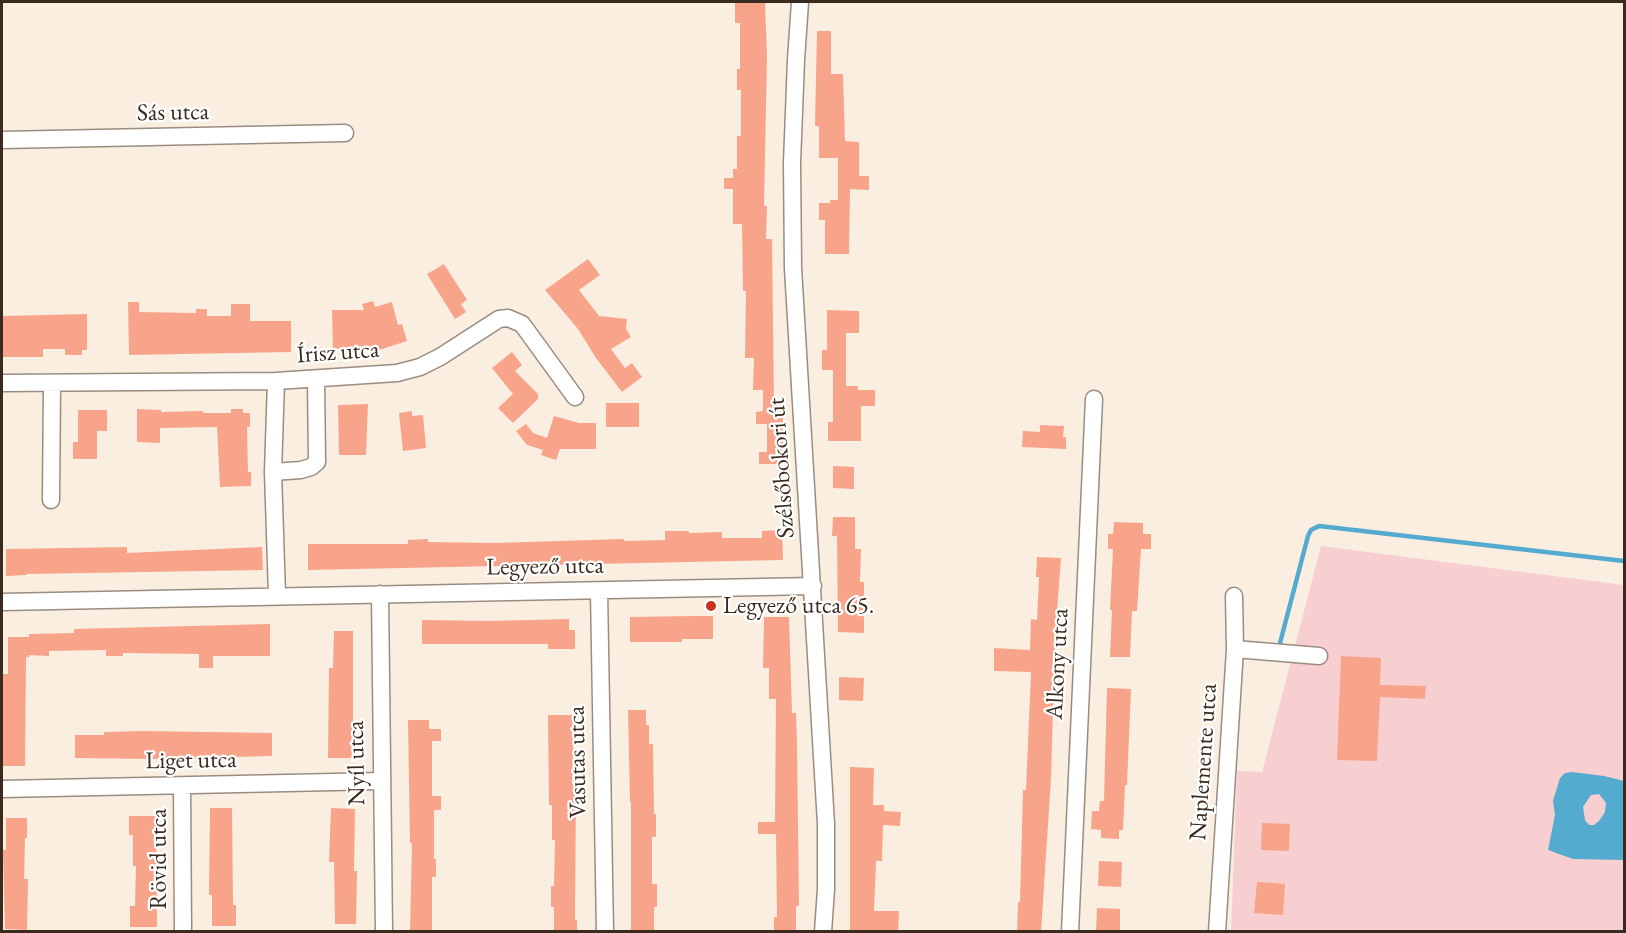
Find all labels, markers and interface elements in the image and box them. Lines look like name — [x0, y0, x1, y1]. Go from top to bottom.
street label: Sás utca — [137, 98, 209, 128]
street label: Írisz utca — [296, 336, 380, 370]
street label: Szélsőbokori út — [763, 397, 801, 539]
street label: Legyező utca — [486, 552, 604, 582]
place label: Legyező utca 65. — [723, 592, 874, 620]
marker: Legyező utca 65. — [704, 599, 718, 613]
street label: Alkony utca — [1041, 607, 1075, 721]
street label: Naplemente utca — [1184, 683, 1224, 841]
street label: Vasutas utca — [563, 705, 593, 819]
street label: Nyíl utca — [342, 720, 372, 806]
street label: Liget utca — [145, 746, 237, 776]
street label: Rövid utca — [145, 808, 173, 910]

